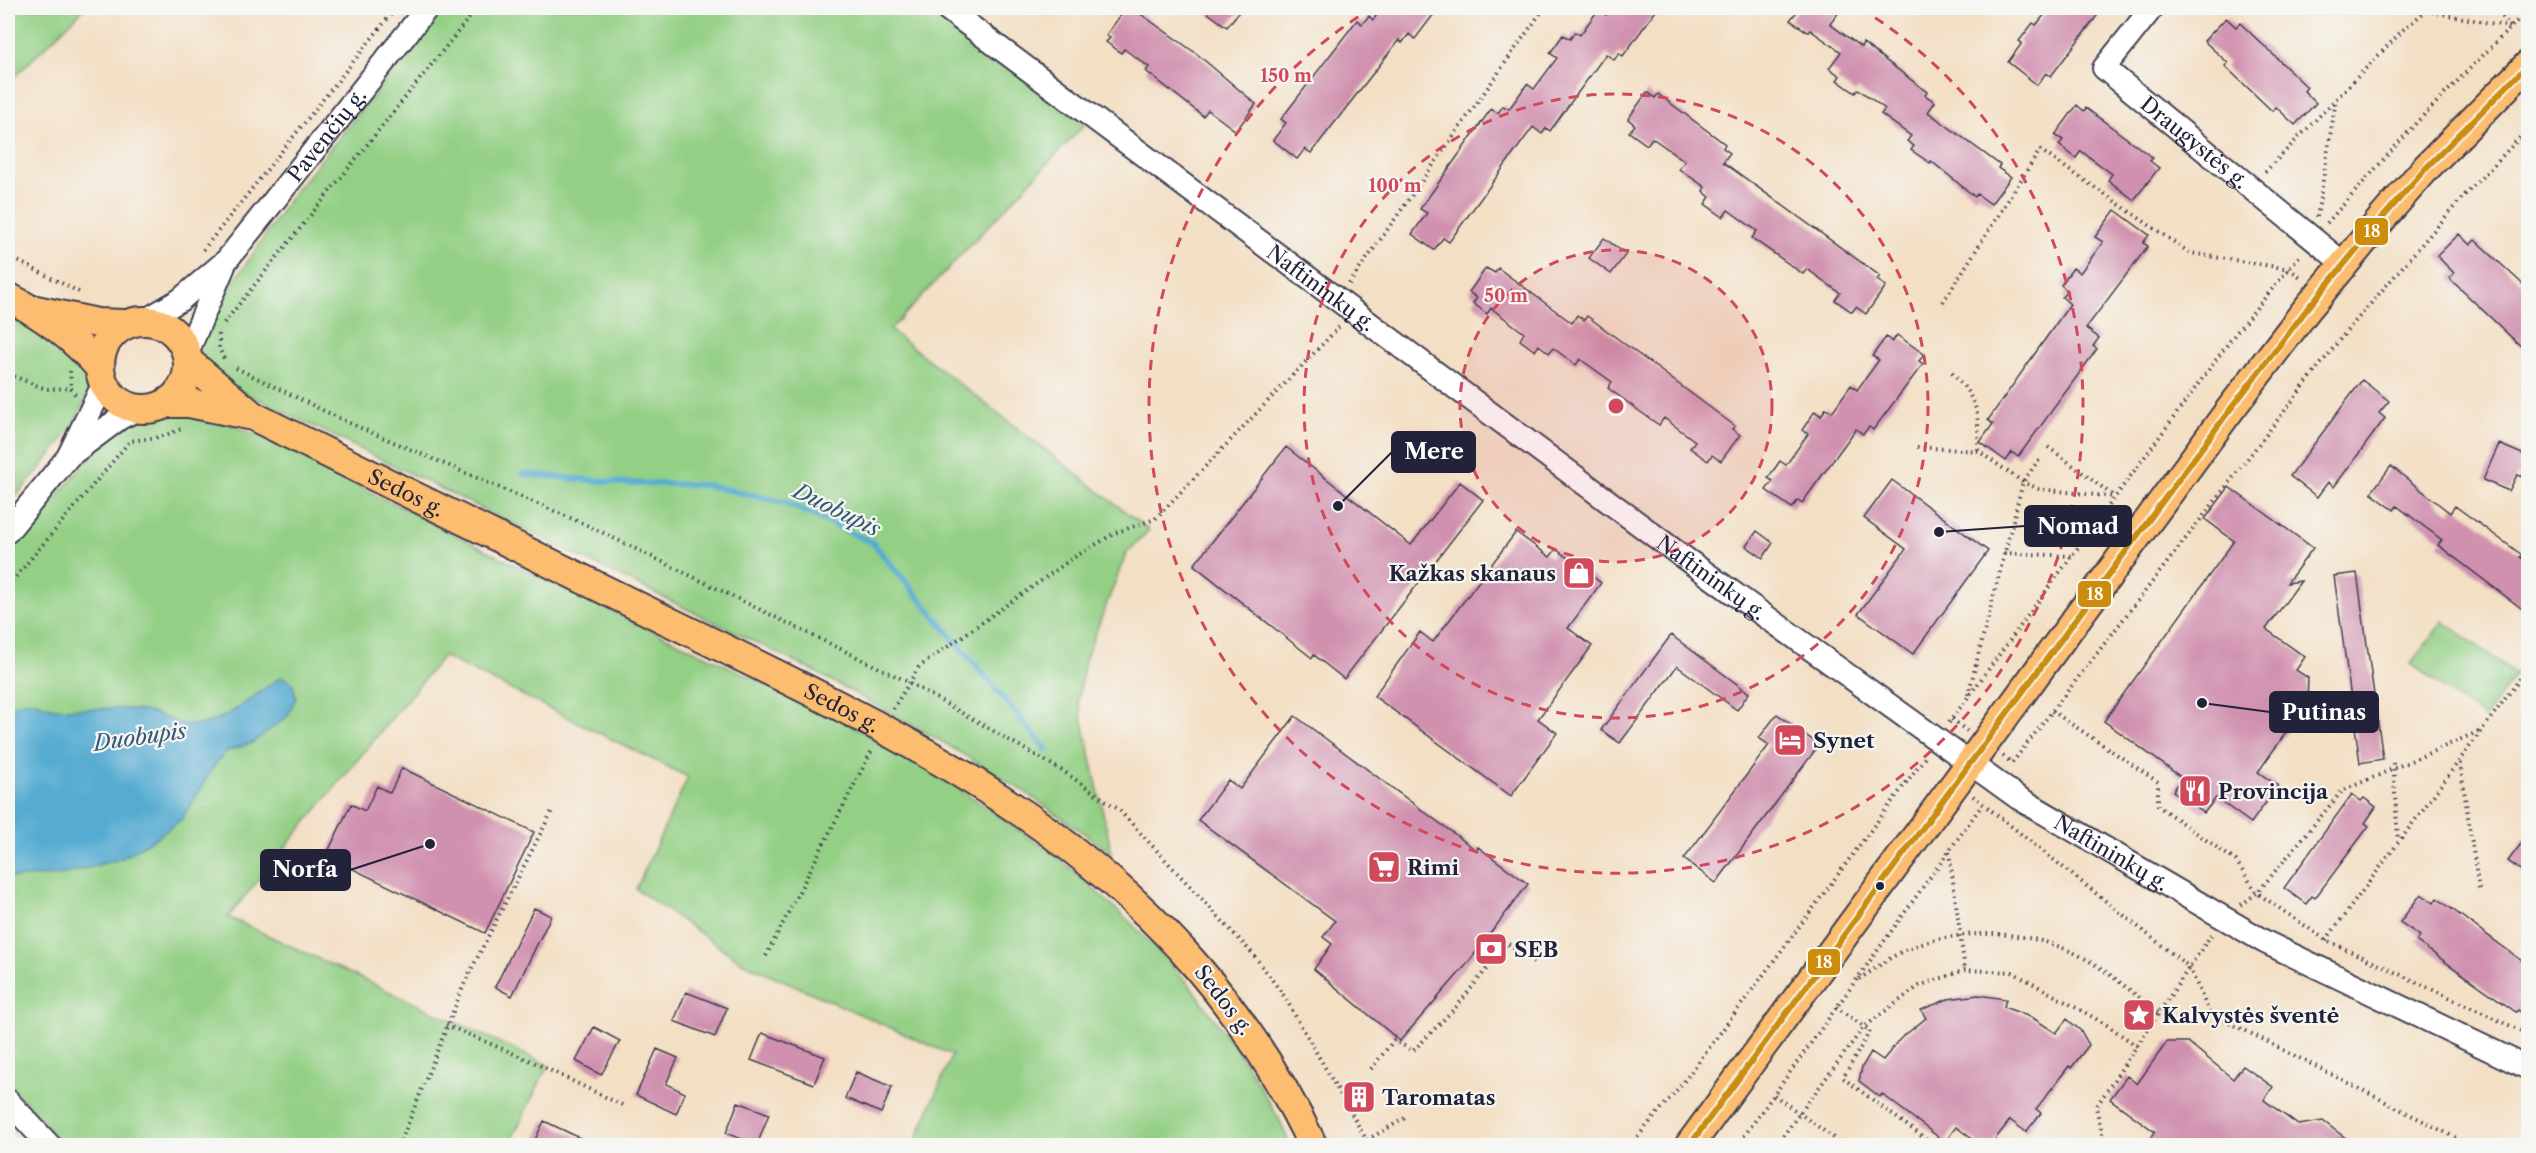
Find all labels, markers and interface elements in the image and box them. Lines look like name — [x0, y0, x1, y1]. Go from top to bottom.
text: 150 m — [1260, 65, 1312, 87]
street label: Pavenčių g. — [282, 83, 371, 186]
street label: Draugystės g. — [2136, 91, 2254, 193]
text: 100 m — [1368, 175, 1422, 197]
line badge: 18 — [2354, 217, 2389, 246]
text: 18 — [2363, 221, 2381, 241]
street label: Naftininkų g. — [1262, 239, 1380, 336]
text: 50 m — [1484, 285, 1528, 307]
centre of rings — [1606, 396, 1626, 416]
callout: Mere — [1392, 432, 1475, 472]
text: Mere — [1404, 438, 1464, 465]
street label: Sedos g. — [364, 463, 448, 522]
water label: Duobupis — [787, 476, 885, 543]
callout: Nomad — [2025, 506, 2131, 546]
text: Nomad — [2037, 513, 2119, 540]
street label: Naftininkų g. — [1652, 529, 1771, 625]
shop icon: Kažkas skanaus — [1561, 555, 1597, 591]
place label: Kažkas skanaus — [1389, 561, 1556, 586]
line badge: 18 — [2077, 580, 2112, 608]
text: 18 — [2086, 584, 2104, 604]
street label: Sedos g. — [800, 678, 884, 737]
callout: Putinas — [2270, 692, 2378, 732]
text: Putinas — [2282, 699, 2366, 726]
water label: Duobupis — [90, 717, 189, 757]
hotel icon: Synet — [1772, 722, 1808, 758]
place label: Synet — [1813, 728, 1875, 753]
restaurant icon: Provincija — [2177, 773, 2213, 809]
place label: Provincija — [2218, 779, 2329, 804]
street label: Naftininkų g. — [2050, 809, 2173, 896]
supermarket icon: Rimi — [1366, 849, 1402, 885]
callout: Norfa — [261, 850, 350, 890]
place label: Rimi — [1407, 855, 1460, 880]
text: Norfa — [272, 856, 338, 883]
unlabelled marker — [1874, 880, 1886, 892]
bank icon: SEB — [1473, 931, 1509, 967]
place label: SEB — [1514, 937, 1558, 962]
line badge: 18 — [1807, 948, 1841, 976]
text: 18 — [1815, 952, 1833, 972]
street label: Sedos g. — [1190, 960, 1258, 1040]
place icon: Kalvystės šventė — [2121, 997, 2157, 1033]
place label: Kalvystės šventė — [2162, 1003, 2339, 1028]
building icon: Taromatas — [1341, 1079, 1377, 1115]
place label: Taromatas — [1382, 1085, 1496, 1110]

